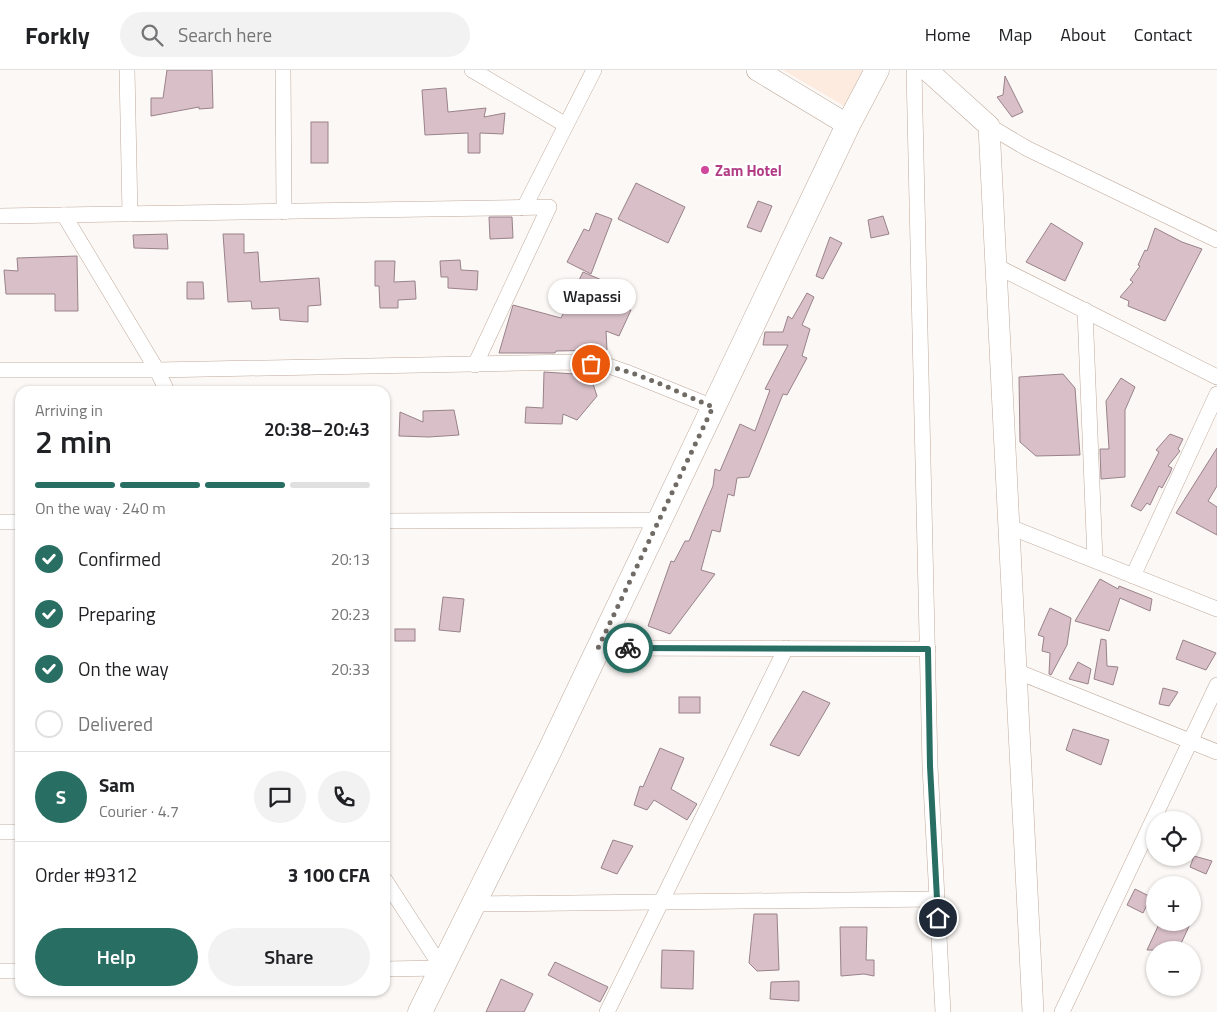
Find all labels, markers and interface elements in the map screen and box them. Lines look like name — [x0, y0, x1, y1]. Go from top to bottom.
search box — [120, 12, 470, 57]
text: Forkly — [25, 17, 90, 53]
text: Search here — [178, 20, 272, 49]
icon: search — [138, 21, 166, 49]
text: Home — [925, 21, 971, 48]
text: Map — [999, 21, 1032, 48]
text: About — [1060, 21, 1106, 48]
text: Contact — [1134, 21, 1192, 48]
place label: Zam Hotel — [715, 159, 782, 182]
marker: Zam Hotel — [699, 164, 711, 176]
callout: Wapassi — [547, 279, 635, 314]
text: Wapassi — [563, 284, 621, 308]
pin — [570, 343, 612, 385]
icon: bag — [577, 350, 605, 378]
text: Arriving in — [35, 398, 103, 422]
text: 20:38–20:43 — [264, 414, 370, 443]
text: 2 min — [35, 417, 112, 465]
text: On the way · 240 m — [35, 496, 166, 520]
text: Confirmed — [78, 544, 161, 573]
icon: check — [35, 545, 63, 573]
text: 20:13 — [331, 547, 370, 571]
text: Preparing — [78, 599, 155, 628]
icon: check — [35, 600, 63, 628]
text: 20:23 — [331, 602, 370, 626]
courier — [603, 623, 653, 673]
icon: bike — [614, 634, 642, 662]
text: On the way — [78, 654, 169, 683]
icon: check — [35, 655, 63, 683]
text: 20:33 — [331, 657, 370, 681]
text: Delivered — [78, 709, 153, 738]
text: Sam — [99, 770, 135, 799]
button: chat — [254, 771, 306, 823]
button: phone — [318, 771, 370, 823]
text: S — [56, 782, 66, 811]
text: Courier · 4.7 — [99, 799, 179, 823]
map controls — [1146, 811, 1201, 996]
button: locate — [1146, 811, 1201, 866]
text: Order #9312 — [35, 860, 137, 889]
text: 3 100 CFA — [288, 860, 370, 889]
button: + — [1146, 876, 1201, 931]
pin — [917, 897, 959, 939]
icon: home — [924, 904, 952, 932]
button: Help — [35, 928, 198, 986]
button: Share — [208, 928, 370, 986]
button: − — [1146, 941, 1201, 996]

